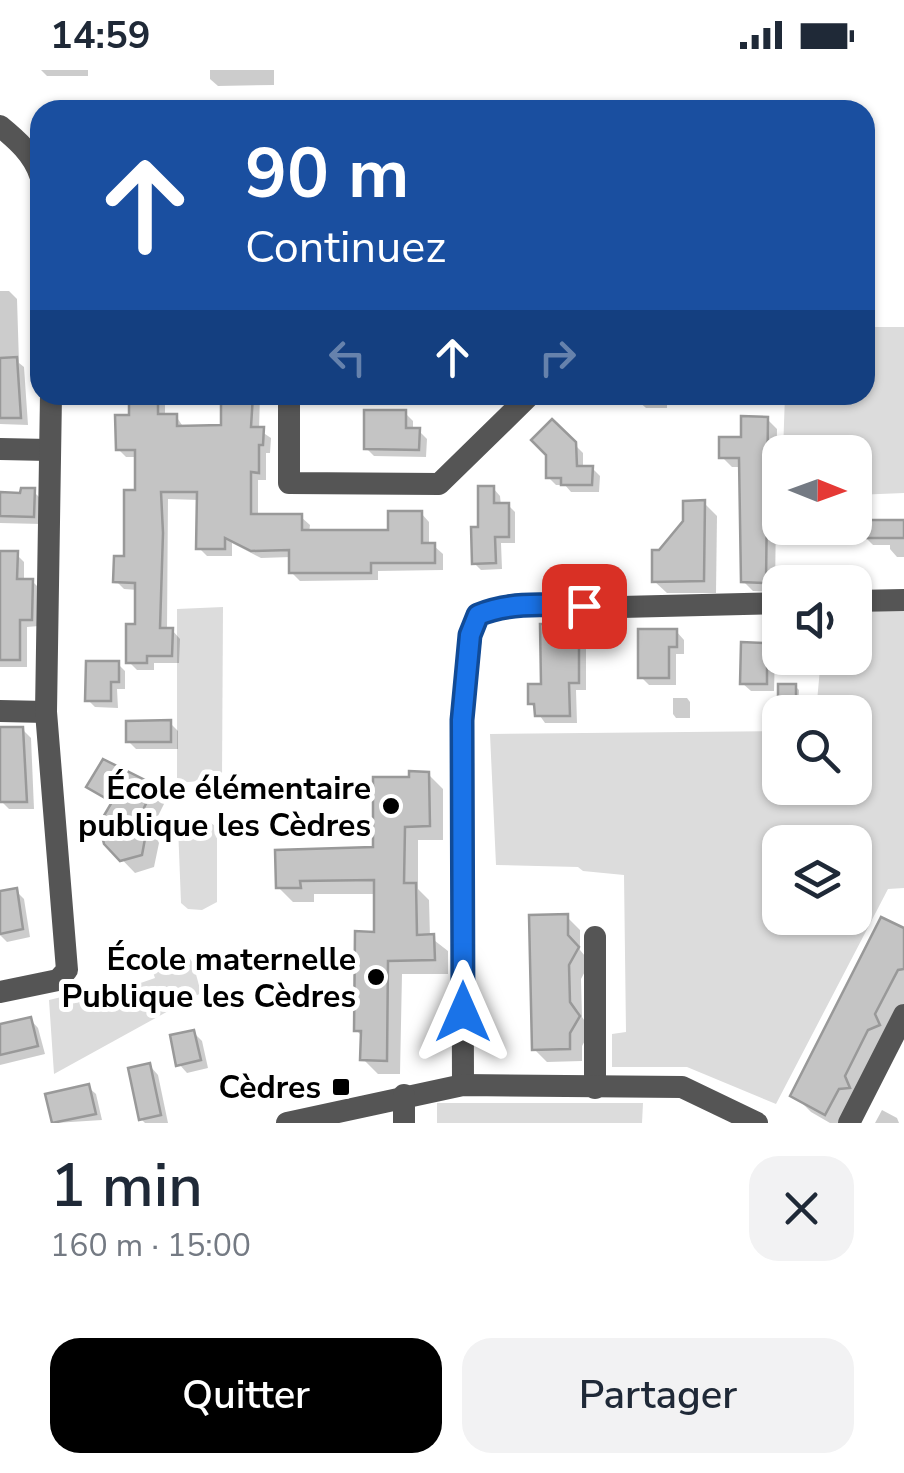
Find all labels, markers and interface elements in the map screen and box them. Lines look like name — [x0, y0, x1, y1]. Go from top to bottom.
text: 14:59 — [50, 10, 151, 61]
text: 90 m — [245, 126, 409, 222]
icon: ahead — [80, 140, 210, 270]
text: Continuez — [245, 217, 446, 278]
icon: left — [320, 330, 375, 385]
icon: ahead — [425, 330, 480, 385]
icon: right — [530, 330, 585, 385]
north arrow — [762, 435, 872, 545]
map controls — [762, 435, 872, 935]
pin — [542, 564, 627, 649]
button: sound — [762, 565, 872, 675]
icon: arrive — [557, 579, 612, 634]
button: search — [762, 695, 872, 805]
place label: École élémentaire publique les Cèdres — [78, 767, 371, 847]
marker: École élémentaire publique les Cèdres — [380, 795, 402, 817]
button: layers — [762, 825, 872, 935]
place label: École maternelle Publique les Cèdres — [62, 938, 356, 1018]
position arrow — [411, 960, 515, 1064]
marker: École maternelle Publique les Cèdres — [365, 966, 387, 988]
place label: Cèdres — [219, 1066, 321, 1109]
marker: Cèdres — [330, 1076, 352, 1098]
text: 1 min — [50, 1145, 203, 1227]
button: close — [749, 1156, 854, 1261]
text: 160 m · 15:00 — [50, 1224, 251, 1267]
button: Quitter — [50, 1338, 442, 1453]
button: Partager — [462, 1338, 854, 1453]

